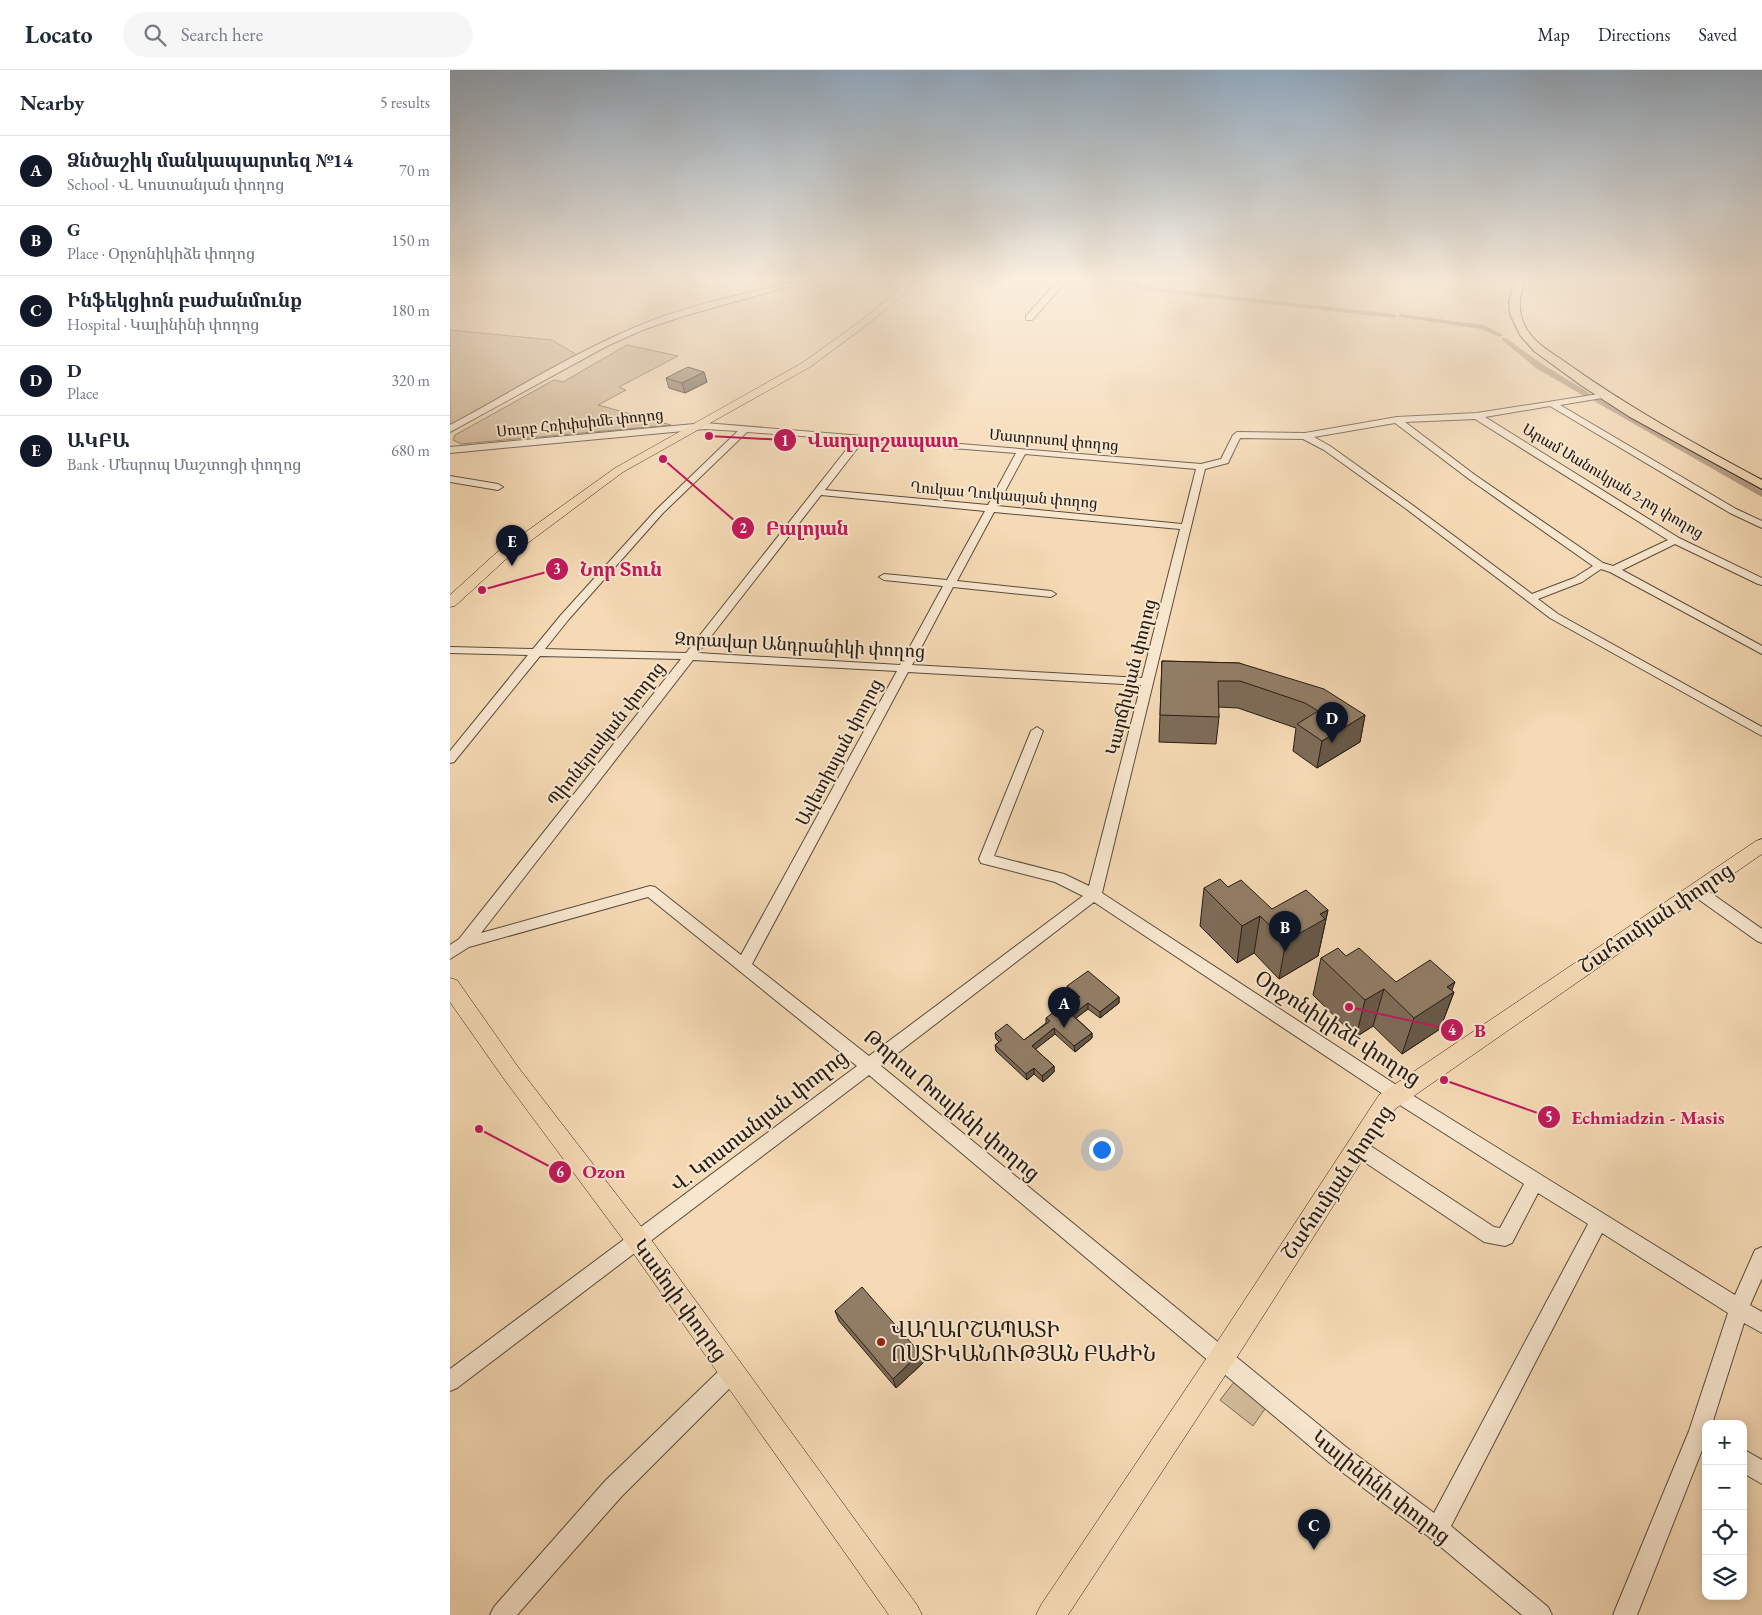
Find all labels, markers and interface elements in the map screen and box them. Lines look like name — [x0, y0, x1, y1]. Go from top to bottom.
search box — [123, 12, 473, 57]
text: Locato — [25, 19, 93, 50]
icon: search — [141, 21, 169, 49]
text: Search here — [181, 22, 263, 47]
text: Map — [1538, 23, 1570, 46]
text: Directions — [1598, 23, 1670, 46]
text: Saved — [1698, 23, 1737, 46]
text: Nearby — [20, 89, 84, 116]
text: 5 results — [380, 92, 430, 113]
text: Ձնծաշիկ մանկապարտեզ №14 — [67, 148, 353, 173]
text: A — [30, 160, 42, 181]
text: 70 m — [399, 160, 430, 181]
text: School · Վ. Կոստանյան փողոց — [67, 174, 284, 195]
text: G — [67, 217, 81, 242]
text: B — [31, 230, 41, 251]
text: 150 m — [391, 230, 430, 251]
text: Place · Օրջոնիկիձե փողոց — [67, 243, 255, 264]
text: Ինֆեկցիոն բաժանմունք — [67, 288, 302, 313]
text: C — [30, 300, 42, 321]
text: 180 m — [391, 300, 430, 321]
text: Hospital · Կալինինի փողոց — [67, 314, 259, 335]
text: D — [67, 358, 82, 383]
text: D — [30, 370, 42, 391]
text: 320 m — [391, 370, 430, 391]
text: Place — [67, 383, 99, 404]
street label: Սուրբ Հռիփսիմե փողոց — [496, 404, 664, 441]
street label: Արամ Մանուկյան 2-րդ փողոց — [1519, 419, 1707, 542]
callout: Վաղարշապատ — [773, 423, 969, 457]
street label: Մատրոսով փողոց — [989, 424, 1120, 455]
text: ԱԿԲԱ — [67, 428, 129, 453]
text: Վաղարշապատ — [807, 428, 959, 453]
text: 1 — [781, 431, 789, 450]
text: E — [31, 440, 41, 461]
text: 680 m — [391, 440, 430, 461]
text: Bank · Մեսրոպ Մաշտոցի փողոց — [67, 454, 301, 475]
street label: Ղուկաս Ղուկասյան փողոց — [910, 477, 1099, 512]
callout: Բալոյան — [731, 511, 859, 545]
text: Բալոյան — [766, 516, 848, 541]
text: 2 — [739, 518, 747, 537]
pin: E — [496, 525, 528, 566]
callout: Նոր Տուն — [545, 552, 672, 586]
text: Նոր Տուն — [580, 557, 662, 582]
text: 3 — [553, 559, 561, 578]
street label: Կարճիկյան փողոց — [1100, 596, 1161, 758]
street label: Զորավար Անդրանիկի փողոց — [674, 626, 926, 663]
street label: Պիոներական փողոց — [542, 657, 669, 811]
street label: Ավետիսյան փողոց — [790, 674, 887, 829]
pin: D — [1316, 702, 1348, 743]
street label: Շահումյան փողոց — [1573, 856, 1738, 979]
pin: B — [1269, 911, 1301, 952]
street label: Օրջոնիկիձե փողոց — [1250, 964, 1426, 1091]
pin: A — [1048, 987, 1080, 1028]
callout: B — [1440, 1013, 1496, 1047]
text: B — [1474, 1018, 1486, 1043]
text: 4 — [1448, 1020, 1457, 1039]
street label: Թորոս Ռոսլինի փողոց — [858, 1023, 1046, 1186]
street label: Վ. Կոստանյան փողոց — [665, 1043, 853, 1198]
street label: Շահումյան փողոց — [1275, 1099, 1398, 1264]
callout: Echmiadzin - Masis — [1537, 1100, 1735, 1134]
text: Echmiadzin - Masis — [1571, 1105, 1725, 1130]
text: 5 — [1545, 1107, 1553, 1126]
your location — [1089, 1137, 1115, 1163]
callout: Ozon — [548, 1155, 636, 1189]
text: Ozon — [582, 1159, 626, 1184]
text: 6 — [556, 1162, 564, 1181]
street label: Կամոյի փողոց — [627, 1233, 734, 1366]
place label: ՎԱՂԱՐՇԱՊԱՏԻ ՈՍՏԻԿԱՆՈՒԹՅԱՆ ԲԱԺԻՆ — [891, 1316, 1156, 1367]
marker: ՎԱՂԱՐՇԱՊԱՏԻ ՈՍՏԻԿԱՆՈՒԹՅԱՆ ԲԱԺԻՆ — [875, 1336, 887, 1348]
map controls — [1702, 1420, 1747, 1600]
button: + — [1702, 1420, 1747, 1465]
street label: Կալինինի փողոց — [1306, 1424, 1456, 1549]
button: − — [1702, 1465, 1747, 1510]
pin: C — [1298, 1509, 1330, 1550]
button: locate — [1702, 1510, 1747, 1555]
button: layers — [1702, 1555, 1747, 1600]

